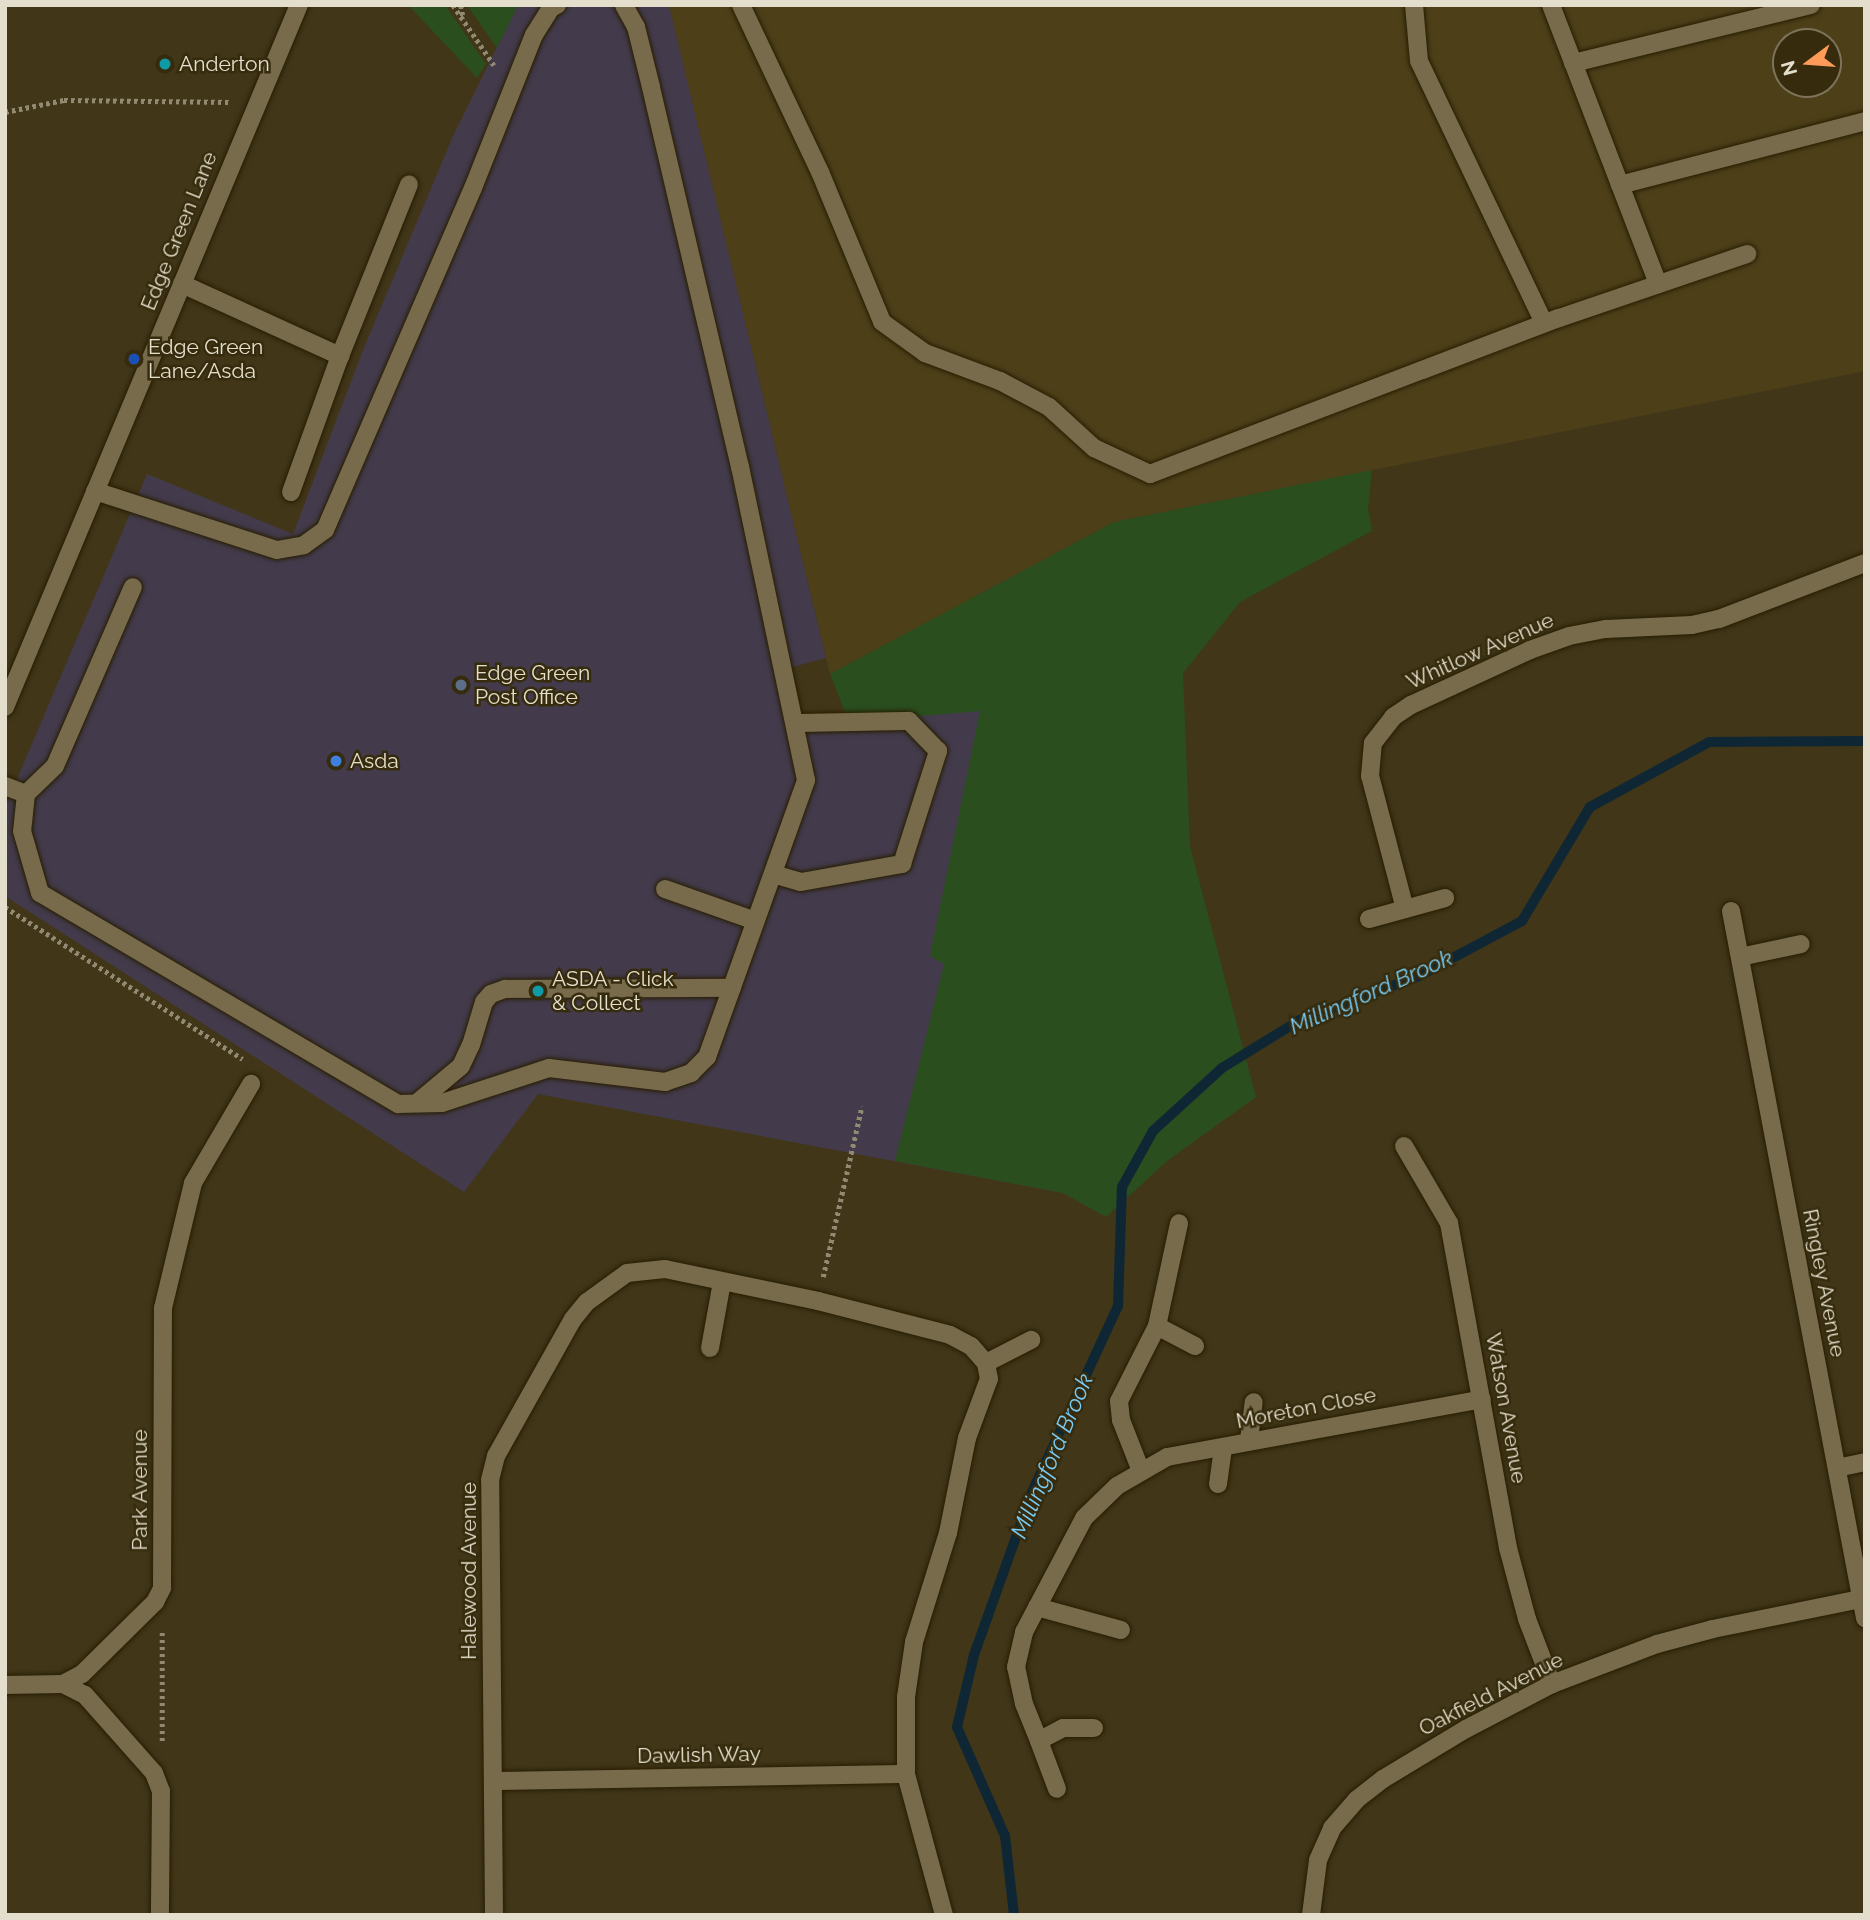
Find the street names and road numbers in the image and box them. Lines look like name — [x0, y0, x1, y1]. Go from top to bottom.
street label: Edge Green Lane — [136, 148, 222, 314]
street label: Whitlow Avenue — [1402, 607, 1558, 695]
street label: Ringley Avenue — [1797, 1206, 1851, 1360]
street label: Watson Avenue — [1480, 1330, 1532, 1486]
street label: Moreton Close — [1234, 1382, 1378, 1434]
street label: Park Avenue — [127, 1429, 153, 1551]
street label: Halewood Avenue — [456, 1482, 482, 1660]
street label: Oakfield Avenue — [1414, 1647, 1568, 1741]
street label: Dawlish Way — [637, 1741, 761, 1769]

